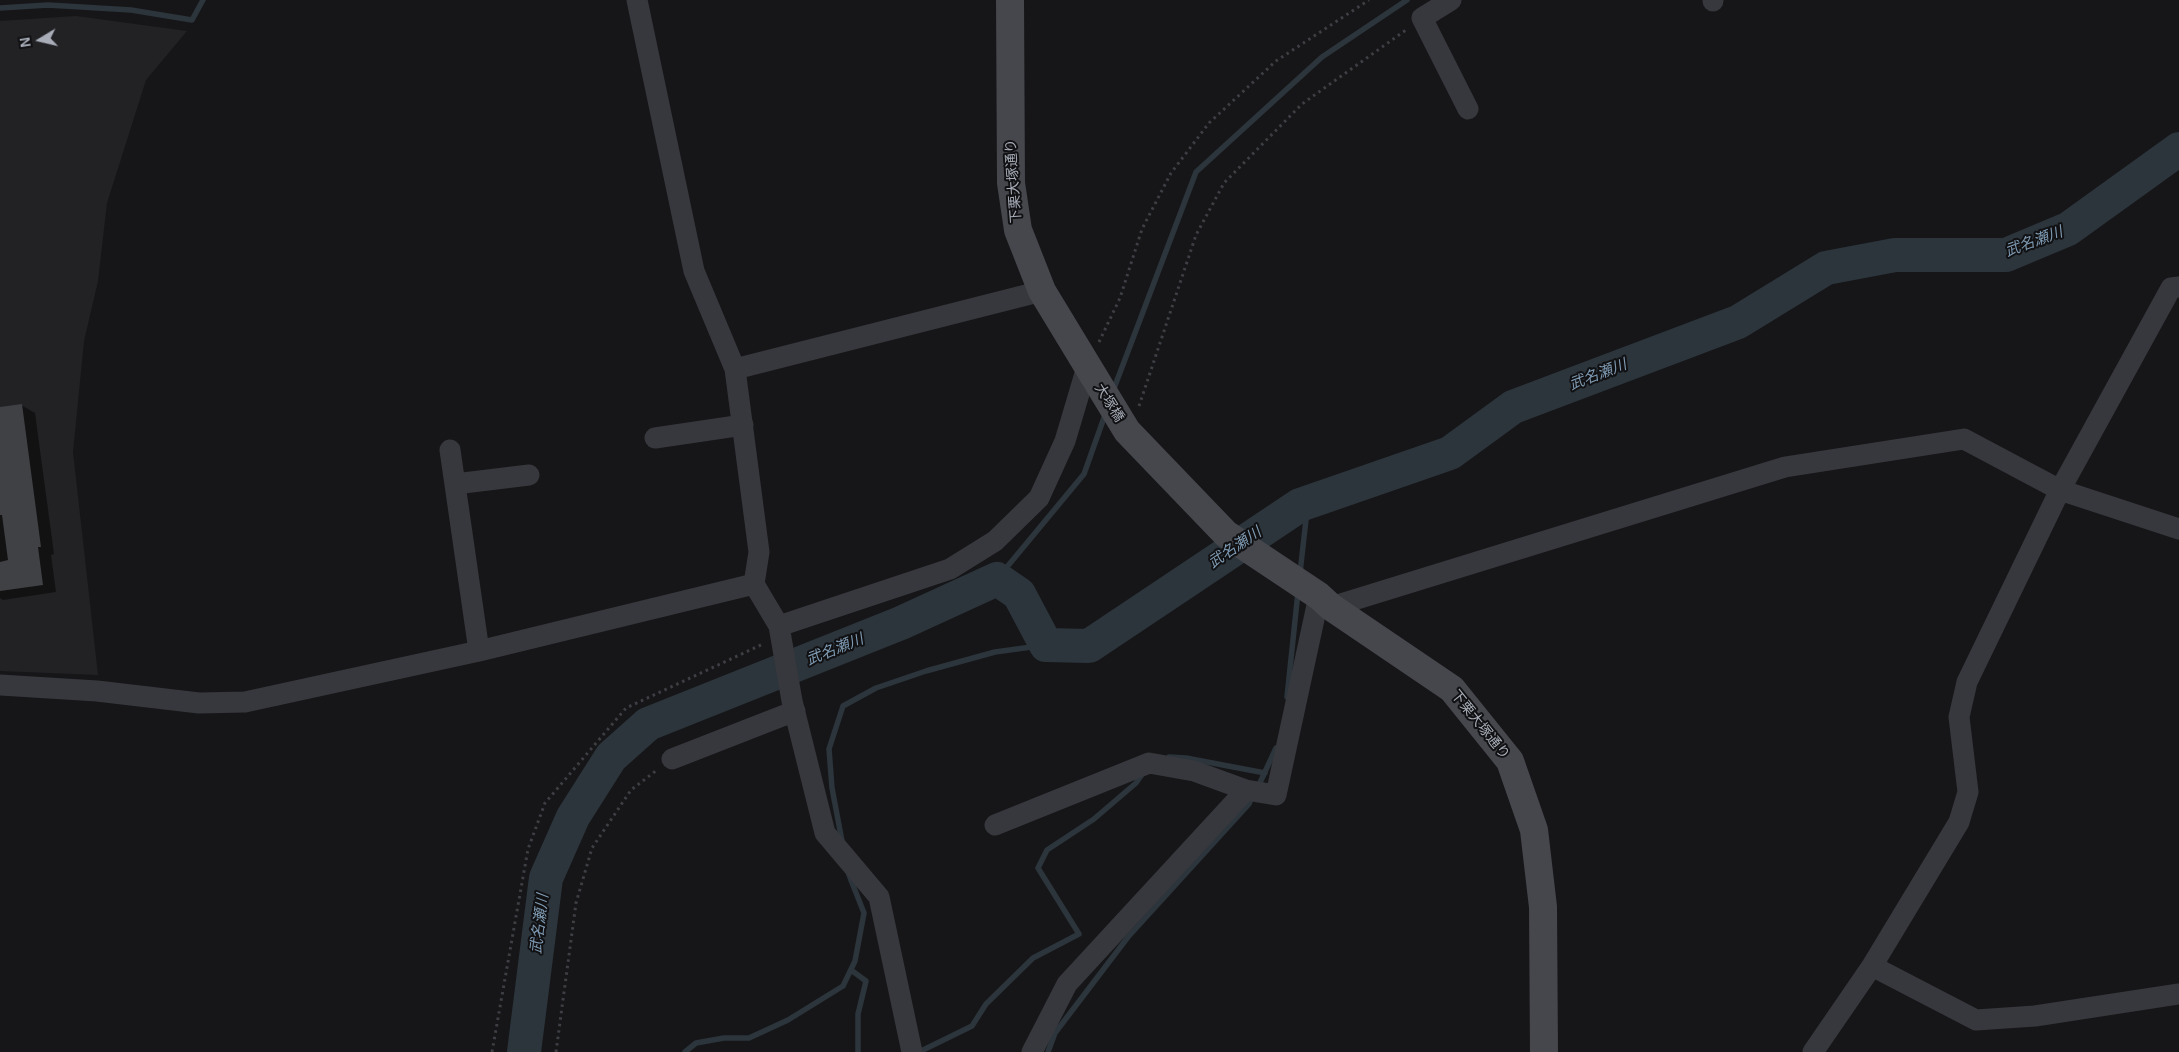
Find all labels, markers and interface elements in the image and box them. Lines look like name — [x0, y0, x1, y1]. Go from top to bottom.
north arrow — [15, 15, 65, 65]
text: N — [16, 36, 34, 49]
street label: 下栗大塚通り — [1003, 139, 1025, 223]
water label: 武名瀬川 — [2003, 223, 2065, 261]
water label: 武名瀬川 — [1567, 356, 1629, 394]
street label: 大塚橋 — [1091, 381, 1127, 425]
water label: 武名瀬川 — [1205, 524, 1265, 572]
water label: 武名瀬川 — [804, 630, 866, 670]
street label: 下栗大塚通り — [1447, 687, 1513, 763]
water label: 武名瀬川 — [527, 893, 553, 955]

